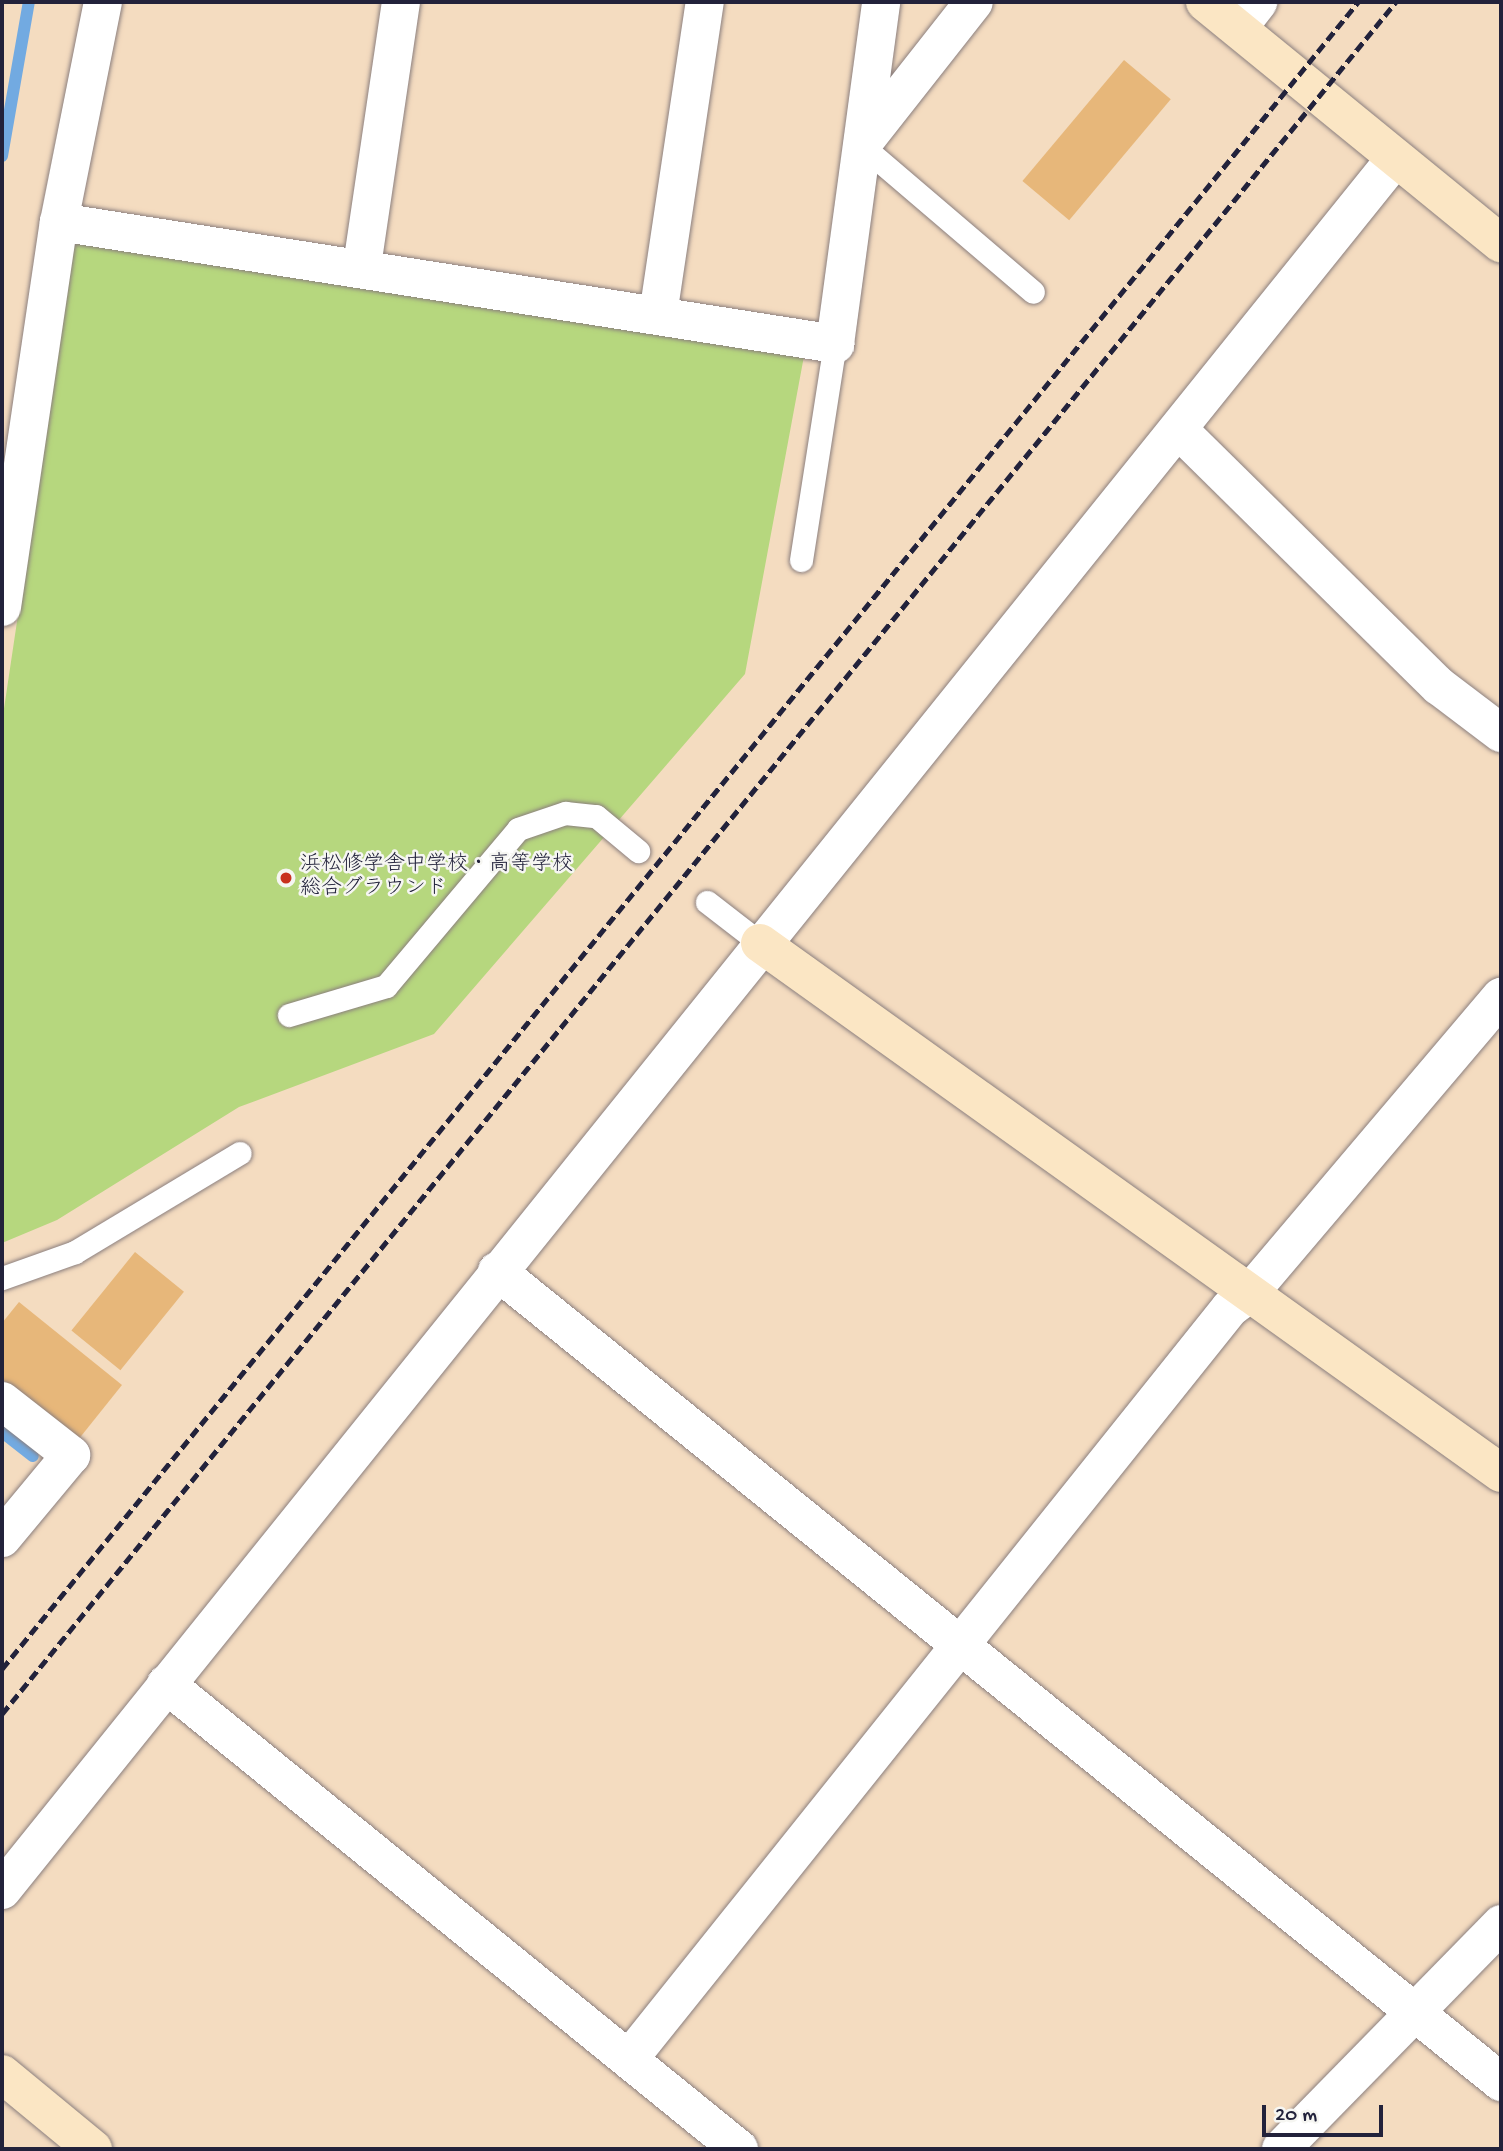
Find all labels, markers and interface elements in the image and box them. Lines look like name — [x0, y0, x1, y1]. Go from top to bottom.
place label: 浜松修学舎中学校・高等学校 総合グラウンド — [300, 853, 573, 903]
marker: 浜松修学舎中学校・高等学校 総合グラウンド — [278, 870, 294, 886]
scale bar — [1265, 2092, 1386, 2136]
text: 20 m — [1275, 2104, 1317, 2129]

